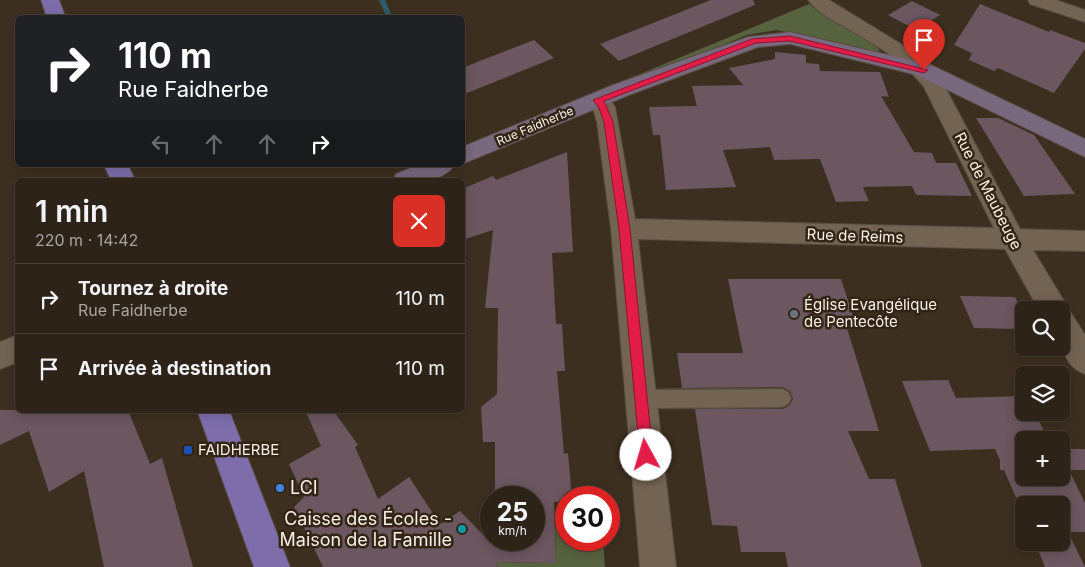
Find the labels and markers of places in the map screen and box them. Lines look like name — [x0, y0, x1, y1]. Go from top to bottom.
pin — [903, 19, 945, 70]
place label: Église Evangélique de Pentecôte — [804, 295, 937, 331]
marker: Église Evangélique de Pentecôte — [788, 308, 800, 320]
place label: FAIDHERBE — [198, 440, 279, 459]
marker: FAIDHERBE — [182, 444, 194, 456]
place label: LCI — [290, 477, 318, 498]
marker: LCI — [274, 482, 286, 494]
place label: Caisse des Écoles - Maison de la Famille — [280, 507, 452, 550]
marker: Caisse des Écoles - Maison de la Famille — [456, 523, 468, 535]

